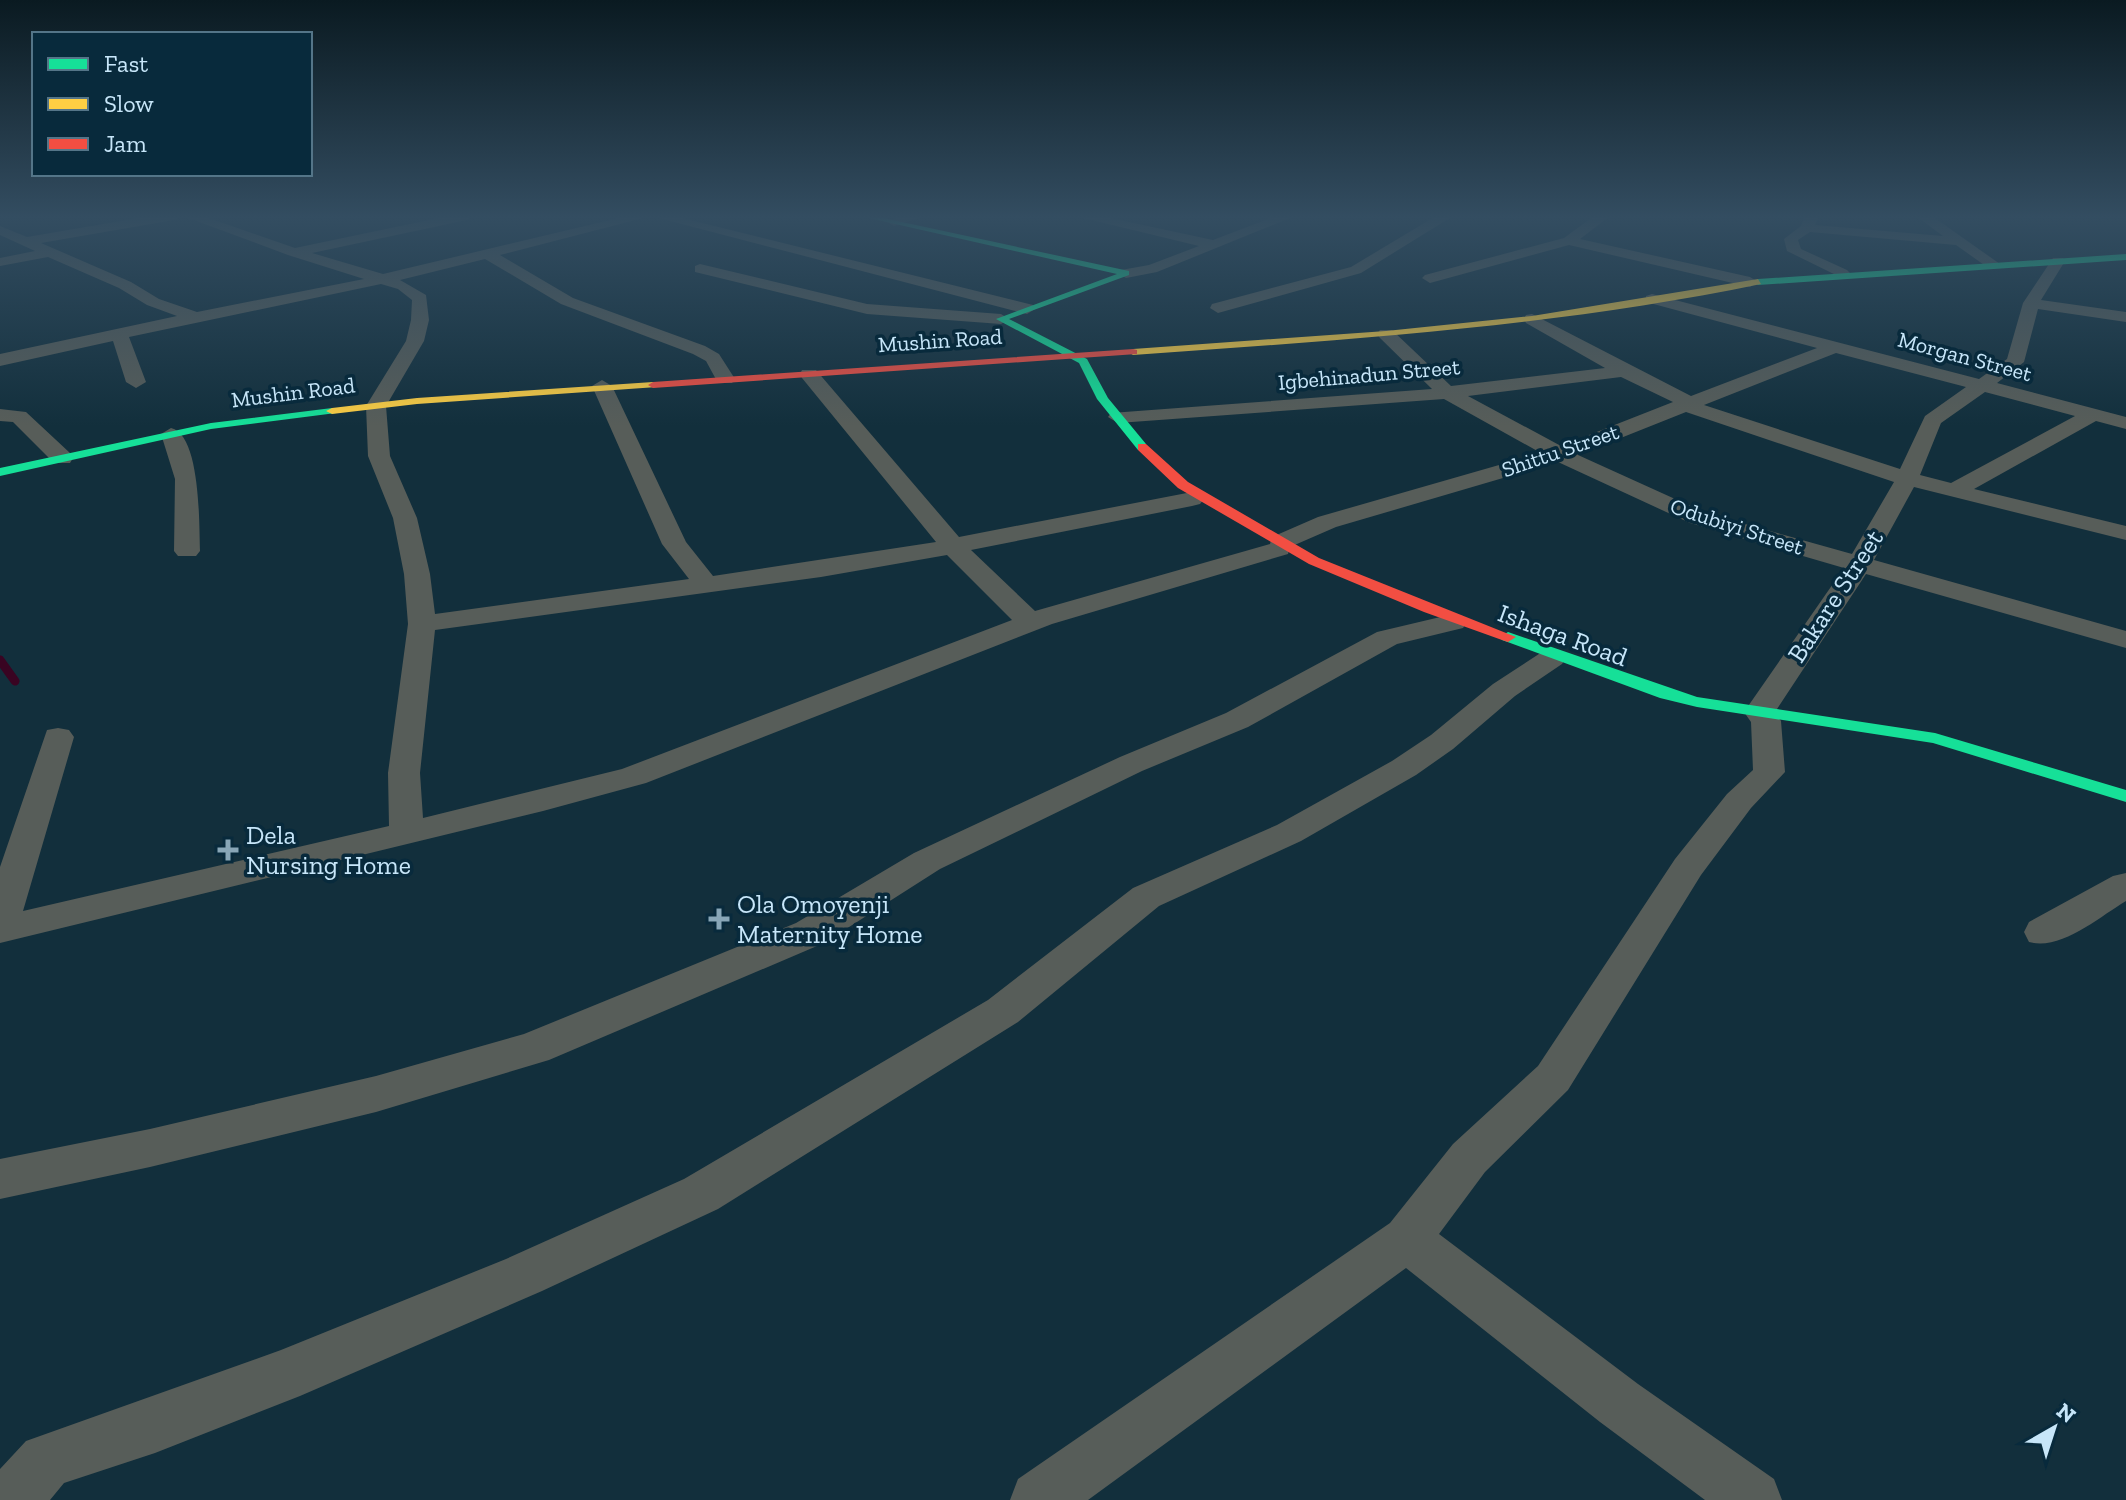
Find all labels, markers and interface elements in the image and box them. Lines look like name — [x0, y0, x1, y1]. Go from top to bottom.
legend — [32, 32, 312, 176]
text: Fast — [104, 49, 148, 78]
text: Slow — [104, 89, 154, 118]
text: Jam — [104, 129, 147, 158]
street label: Mushin Road — [877, 323, 1003, 358]
street label: Morgan Street — [1895, 326, 2036, 388]
street label: Igbehinadun Street — [1277, 353, 1462, 396]
street label: Mushin Road — [230, 372, 356, 413]
street label: Shittu Street — [1498, 418, 1623, 483]
street label: Odubiyi Street — [1667, 492, 1808, 561]
street label: Bakare Street — [1780, 523, 1890, 668]
street label: Ishaga Road — [1494, 597, 1632, 673]
place label: Dela Nursing Home — [246, 819, 411, 881]
marker: Dela Nursing Home — [217, 839, 239, 861]
place label: Ola Omoyenji Maternity Home — [737, 888, 922, 950]
marker: Ola Omoyenji Maternity Home — [708, 908, 730, 930]
north arrow — [2014, 1388, 2094, 1468]
text: N — [2051, 1397, 2081, 1429]

